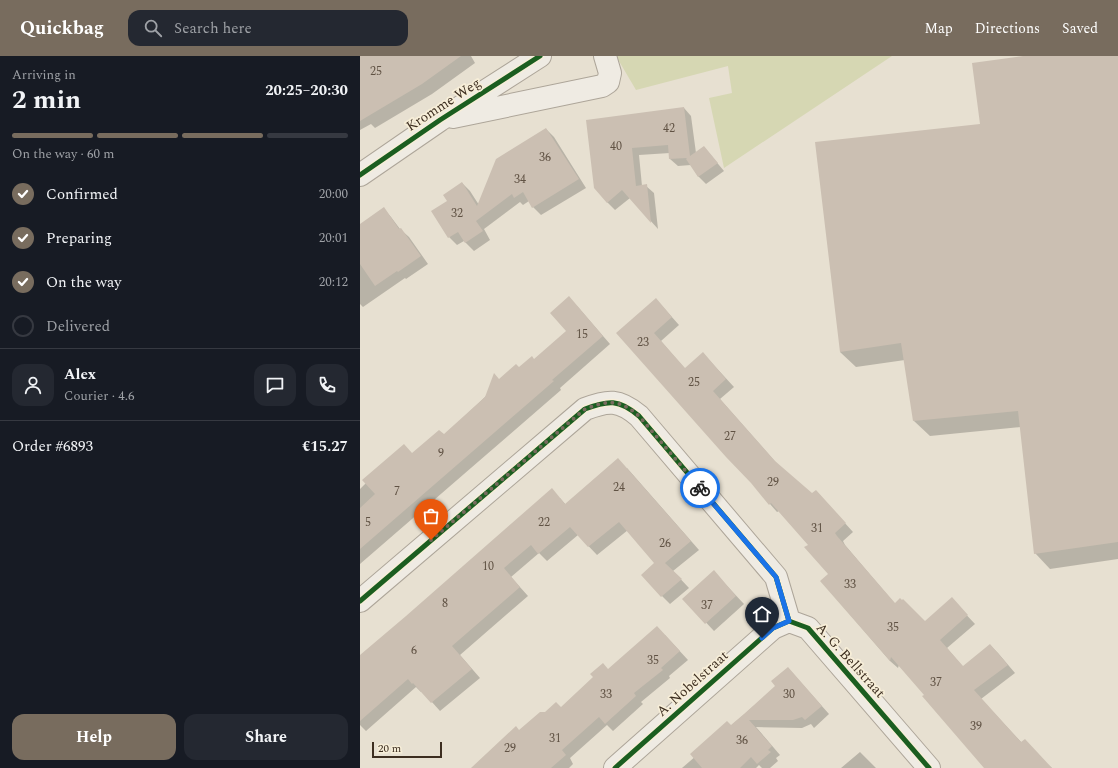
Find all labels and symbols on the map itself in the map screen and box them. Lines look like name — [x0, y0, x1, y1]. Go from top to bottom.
house number: 25 — [370, 62, 382, 81]
street label: Kromme Weg — [402, 72, 485, 136]
house number: 42 — [663, 119, 675, 138]
house number: 40 — [610, 137, 622, 156]
house number: 36 — [539, 148, 551, 167]
house number: 34 — [514, 170, 526, 189]
house number: 32 — [451, 204, 463, 223]
house number: 15 — [576, 325, 588, 344]
house number: 23 — [637, 333, 649, 352]
house number: 25 — [688, 373, 700, 392]
house number: 27 — [724, 427, 736, 446]
house number: 9 — [438, 444, 444, 463]
courier — [680, 468, 720, 508]
house number: 29 — [767, 473, 779, 492]
house number: 24 — [613, 478, 625, 497]
house number: 7 — [394, 482, 400, 501]
pin — [414, 499, 448, 540]
house number: 5 — [365, 513, 371, 532]
house number: 22 — [538, 513, 550, 532]
house number: 31 — [811, 519, 823, 538]
house number: 26 — [659, 534, 671, 553]
house number: 10 — [482, 557, 494, 576]
house number: 33 — [844, 575, 856, 594]
house number: 8 — [442, 594, 448, 613]
house number: 37 — [701, 596, 713, 615]
pin — [745, 597, 779, 638]
street label: A. G. Bellstraat — [811, 618, 890, 703]
house number: 35 — [887, 618, 899, 637]
house number: 6 — [411, 641, 417, 660]
street label: A. Nobelstraat — [652, 645, 733, 721]
house number: 35 — [647, 651, 659, 670]
house number: 37 — [930, 673, 942, 692]
house number: 33 — [600, 685, 612, 704]
house number: 30 — [783, 685, 795, 704]
house number: 39 — [970, 717, 982, 736]
house number: 31 — [549, 729, 561, 748]
house number: 36 — [736, 731, 748, 750]
house number: 29 — [504, 739, 516, 758]
scale bar — [372, 740, 442, 759]

